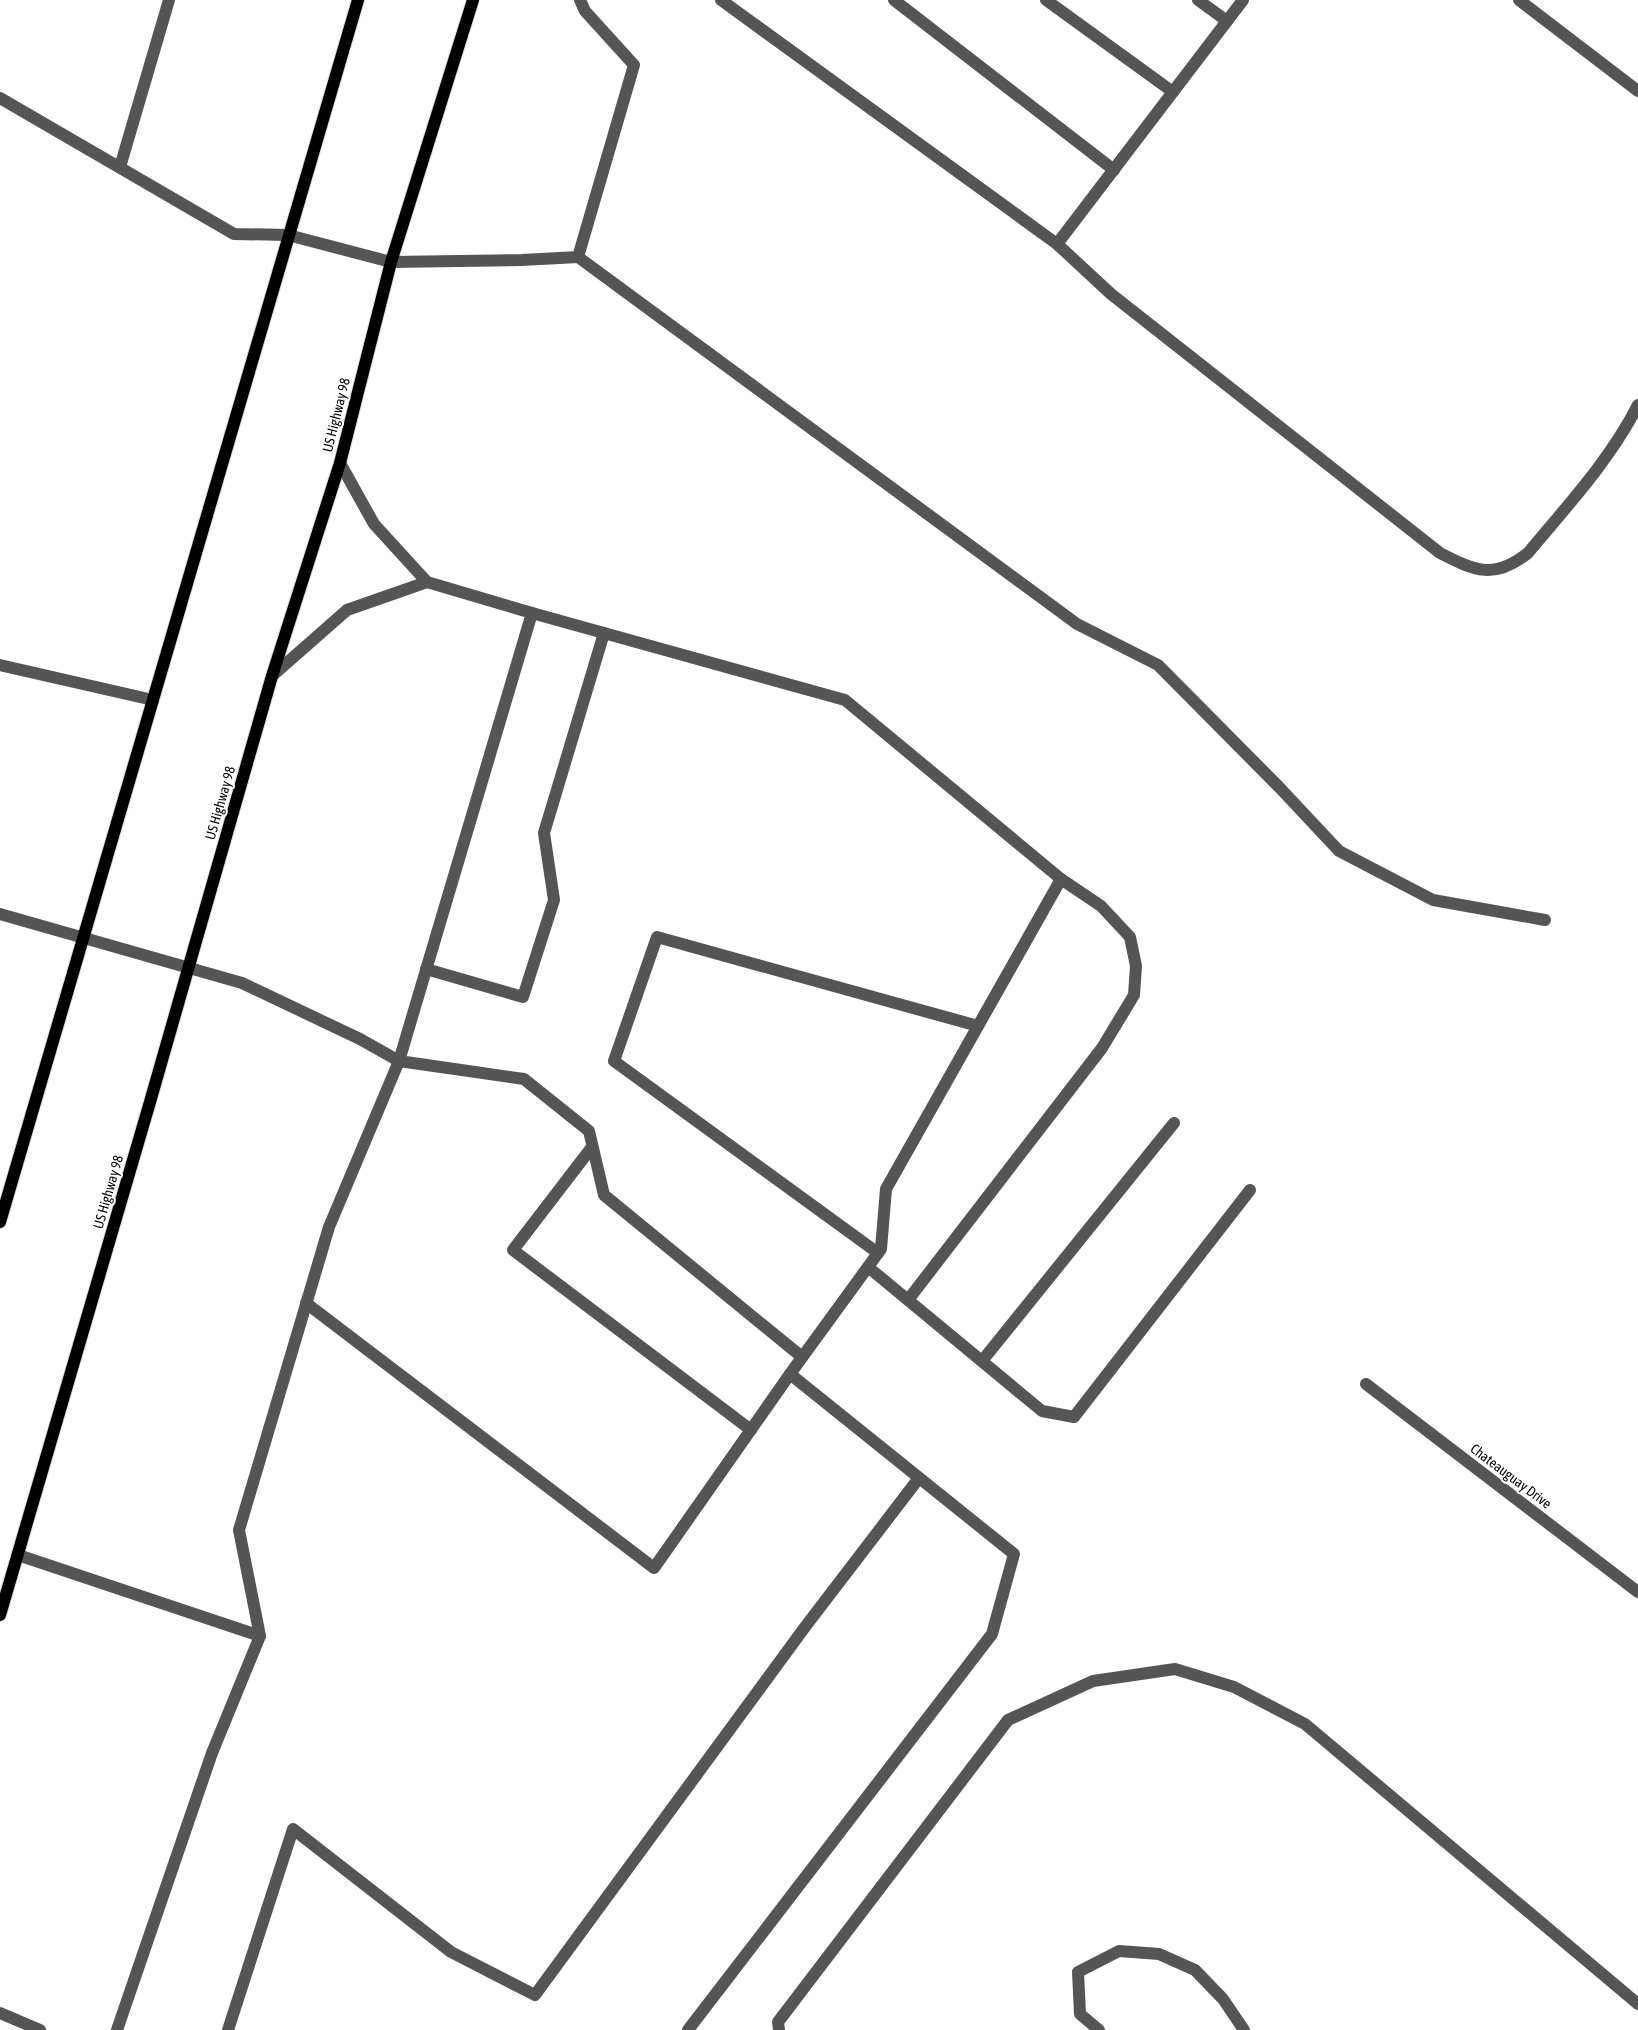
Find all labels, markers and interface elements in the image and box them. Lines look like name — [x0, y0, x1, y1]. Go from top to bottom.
street label: US Highway 98 — [319, 376, 353, 454]
street label: US Highway 98 — [202, 764, 238, 842]
street label: US Highway 98 — [90, 1153, 126, 1231]
street label: Chateauguay Drive — [1467, 1440, 1555, 1512]

